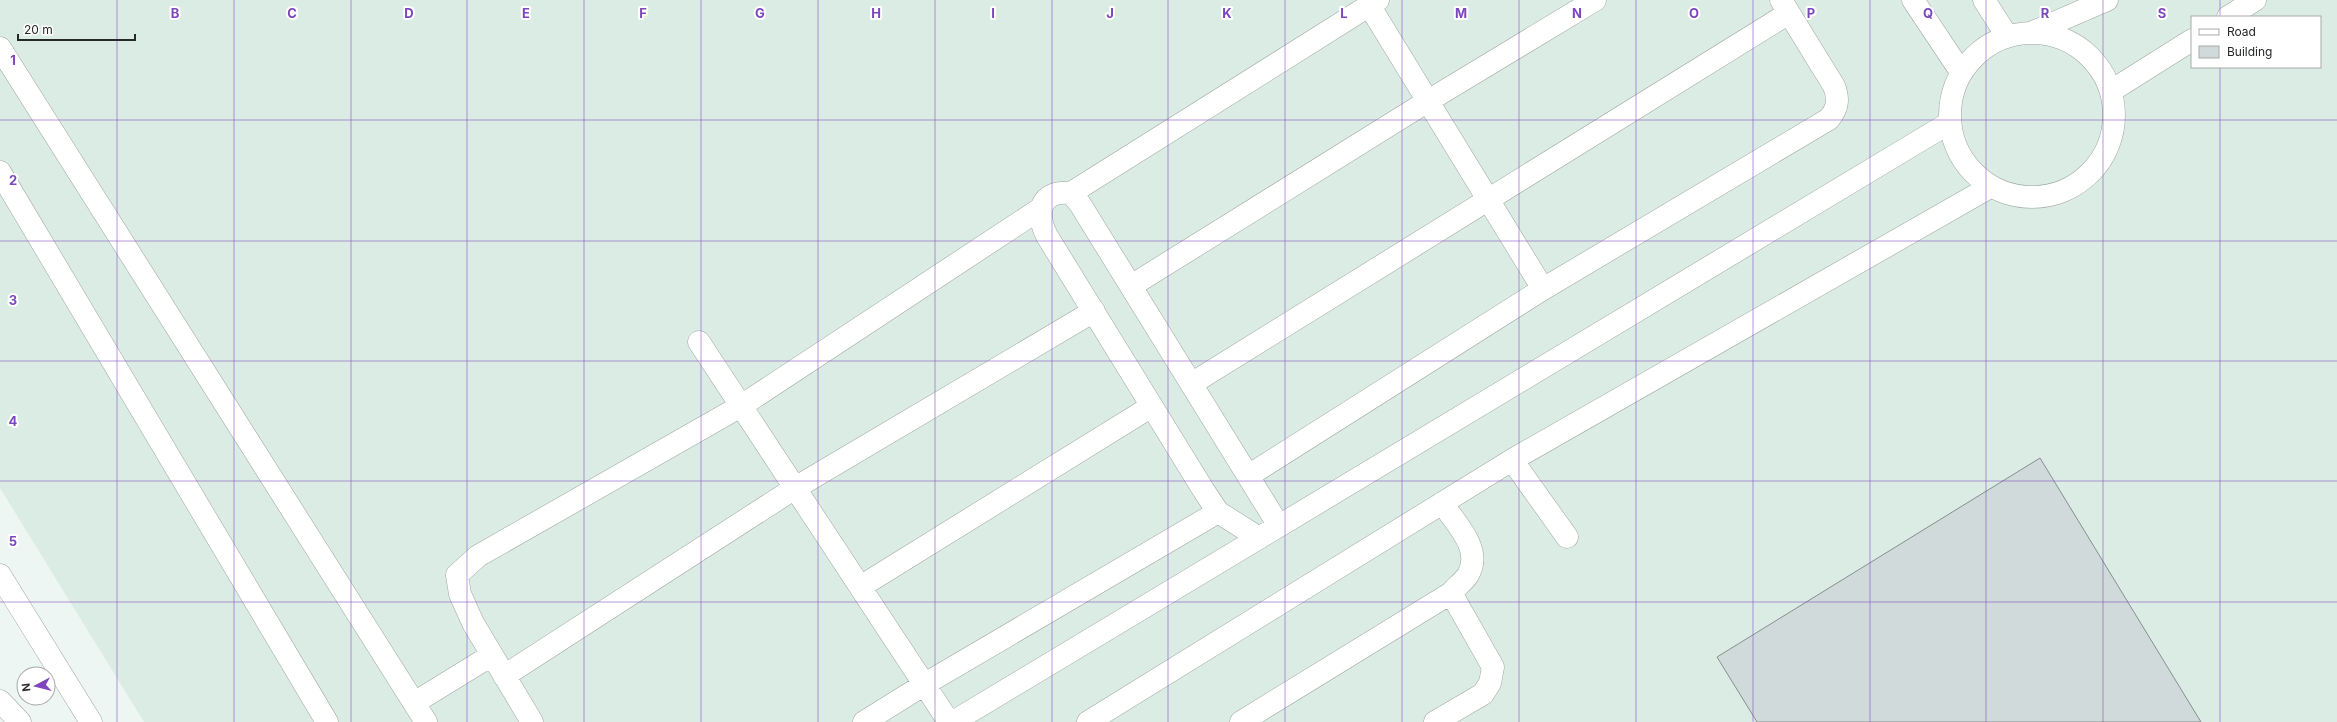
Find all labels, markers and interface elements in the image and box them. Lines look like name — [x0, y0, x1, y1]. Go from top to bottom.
text: B — [171, 5, 180, 21]
text: C — [287, 5, 297, 21]
text: D — [404, 5, 414, 21]
text: E — [522, 5, 530, 21]
text: F — [639, 5, 647, 21]
text: G — [755, 5, 765, 21]
text: H — [871, 5, 881, 21]
text: I — [991, 5, 995, 21]
text: J — [1106, 5, 1114, 21]
text: K — [1222, 5, 1232, 21]
text: L — [1340, 5, 1348, 21]
text: M — [1455, 5, 1467, 21]
text: N — [1572, 5, 1582, 21]
text: O — [1689, 5, 1699, 21]
text: P — [1807, 5, 1815, 21]
text: Q — [1923, 5, 1933, 21]
text: R — [2041, 5, 2050, 21]
text: S — [2158, 5, 2166, 21]
scale bar — [18, 16, 135, 42]
legend — [2191, 16, 2321, 68]
text: 20 m — [24, 22, 53, 37]
text: Road — [2227, 24, 2256, 39]
text: Building — [2227, 44, 2272, 59]
text: 1 — [10, 52, 16, 68]
text: 2 — [9, 172, 17, 188]
text: 3 — [9, 292, 17, 308]
text: 4 — [9, 413, 18, 429]
text: 5 — [9, 533, 17, 549]
north arrow — [16, 666, 56, 706]
text: N — [19, 682, 34, 692]

